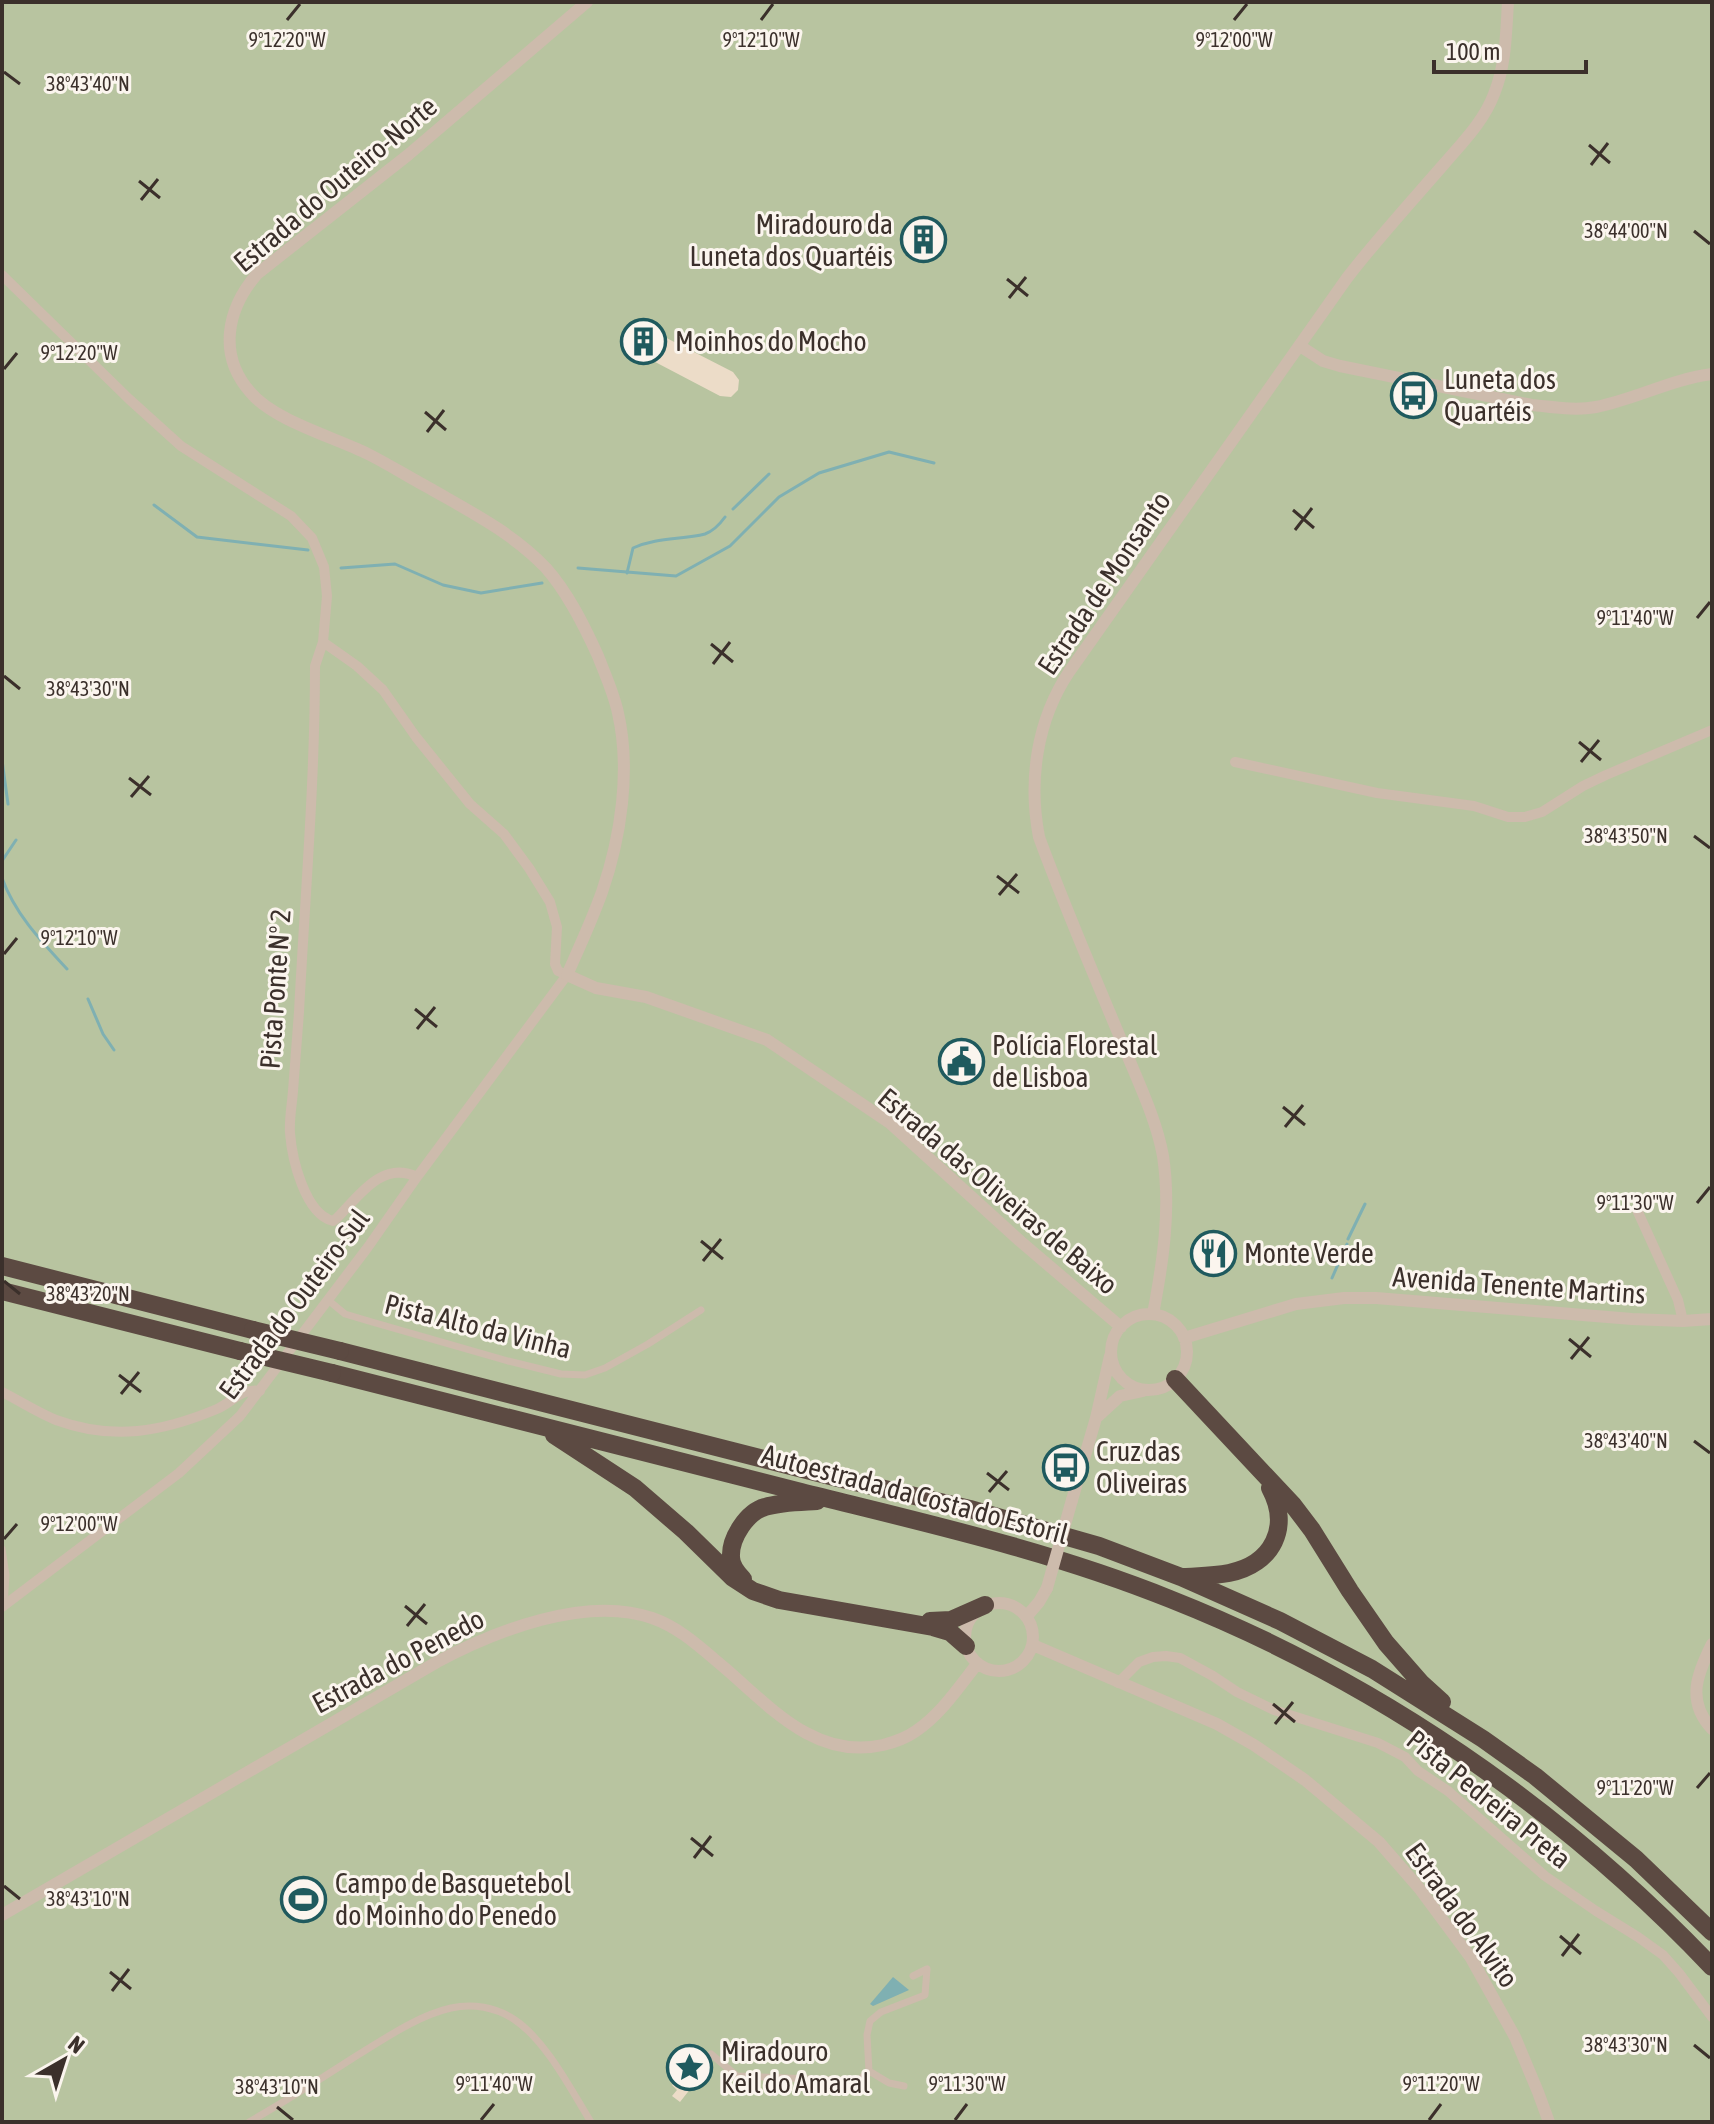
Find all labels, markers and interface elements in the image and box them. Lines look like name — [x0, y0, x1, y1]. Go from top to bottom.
scale bar — [1434, 24, 1586, 74]
text: 9°12'20"W — [249, 28, 326, 51]
text: 9°12'10"W — [723, 28, 800, 51]
text: 9°12'00"W — [1196, 28, 1273, 51]
text: 100 m — [1446, 38, 1500, 65]
text: 38°43'40"N — [46, 72, 130, 95]
street label: Estrada do Outeiro-Norte — [227, 90, 443, 278]
place label: Miradouro da Luneta dos Quartéis — [690, 208, 893, 272]
building icon: Miradouro da Luneta dos Quartéis — [900, 216, 948, 264]
text: 38°44'00"N — [1584, 219, 1668, 242]
building icon: Moinhos do Mocho — [620, 317, 668, 365]
place label: Moinhos do Mocho — [675, 325, 867, 357]
text: 9°12'20"W — [41, 341, 118, 364]
place label: Luneta dos Quartéis — [1444, 363, 1556, 427]
bus stop icon: Luneta dos Quartéis — [1389, 371, 1437, 419]
street label: Estrada de Monsanto — [1031, 486, 1177, 680]
text: 9°11'40"W — [1597, 606, 1674, 629]
text: 38°43'30"N — [46, 677, 130, 700]
text: 38°43'50"N — [1584, 824, 1668, 847]
street label: Pista Ponte Nº 2 — [253, 908, 297, 1070]
text: 9°12'10"W — [41, 926, 118, 949]
place label: Polícia Florestal de Lisboa — [992, 1029, 1158, 1093]
public building icon: Polícia Florestal de Lisboa — [937, 1037, 985, 1085]
street label: Estrada das Oliveiras de Baixo — [872, 1082, 1124, 1300]
text: 9°11'30"W — [1597, 1191, 1674, 1214]
street label: Estrada do Outeiro-Sul — [212, 1202, 376, 1405]
restaurant icon: Monte Verde — [1189, 1229, 1237, 1277]
place label: Monte Verde — [1244, 1237, 1374, 1269]
street label: Avenida Tenente Martins — [1392, 1260, 1646, 1310]
text: 38°43'20"N — [46, 1282, 130, 1305]
street label: Pista Alto da Vinha — [382, 1287, 574, 1365]
text: 38°43'40"N — [1584, 1429, 1668, 1452]
place label: Cruz das Oliveiras — [1096, 1435, 1187, 1499]
street label: Autoestrada da Costa do Estoril — [758, 1438, 1072, 1550]
bus stop icon: Cruz das Oliveiras — [1041, 1443, 1089, 1491]
text: 9°12'00"W — [41, 1512, 118, 1535]
street label: Estrada do Penedo — [307, 1602, 489, 1720]
street label: Pista Pedreira Preta — [1401, 1723, 1577, 1875]
text: 9°11'20"W — [1597, 1776, 1674, 1799]
street label: Estrada do Alvito — [1399, 1837, 1525, 1993]
place label: Campo de Basquetebol do Moinho do Penedo — [335, 1867, 571, 1931]
sports icon: Campo de Basquetebol do Moinho do Penedo — [280, 1875, 328, 1923]
text: 38°43'10"N — [46, 1887, 130, 1910]
north arrow — [24, 2020, 104, 2100]
text: N — [63, 2030, 90, 2059]
text: 38°43'30"N — [1584, 2033, 1668, 2056]
place label: Miradouro Keil do Amaral — [721, 2035, 870, 2099]
place icon: Miradouro Keil do Amaral — [666, 2043, 714, 2091]
text: 9°11'40"W — [456, 2072, 533, 2095]
text: 9°11'30"W — [929, 2072, 1006, 2095]
text: 9°11'20"W — [1403, 2072, 1480, 2095]
text: 38°43'10"N — [235, 2075, 319, 2098]

